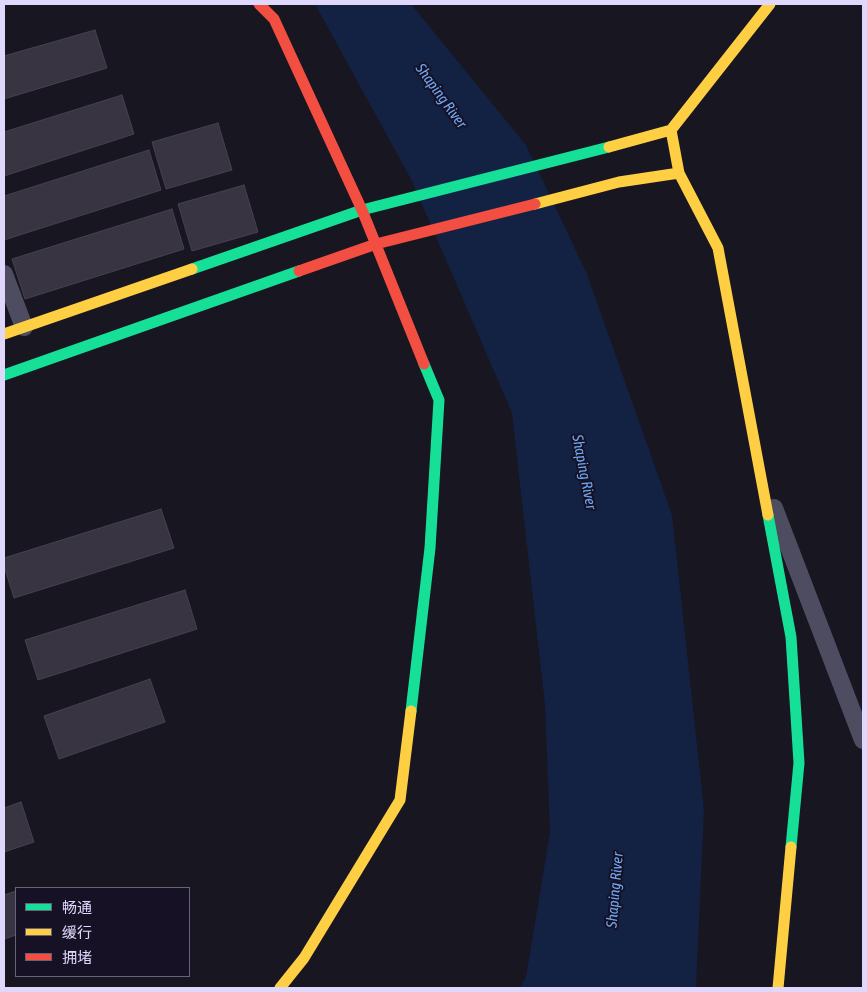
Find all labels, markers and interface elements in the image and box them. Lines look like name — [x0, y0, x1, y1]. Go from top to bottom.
water label: Shaping River — [411, 60, 471, 132]
water label: Shaping River — [568, 433, 600, 511]
water label: Shaping River — [603, 851, 627, 929]
legend — [15, 887, 190, 977]
text: 畅通 — [62, 899, 92, 916]
text: 缓行 — [62, 924, 92, 941]
text: 拥堵 — [62, 949, 92, 966]

